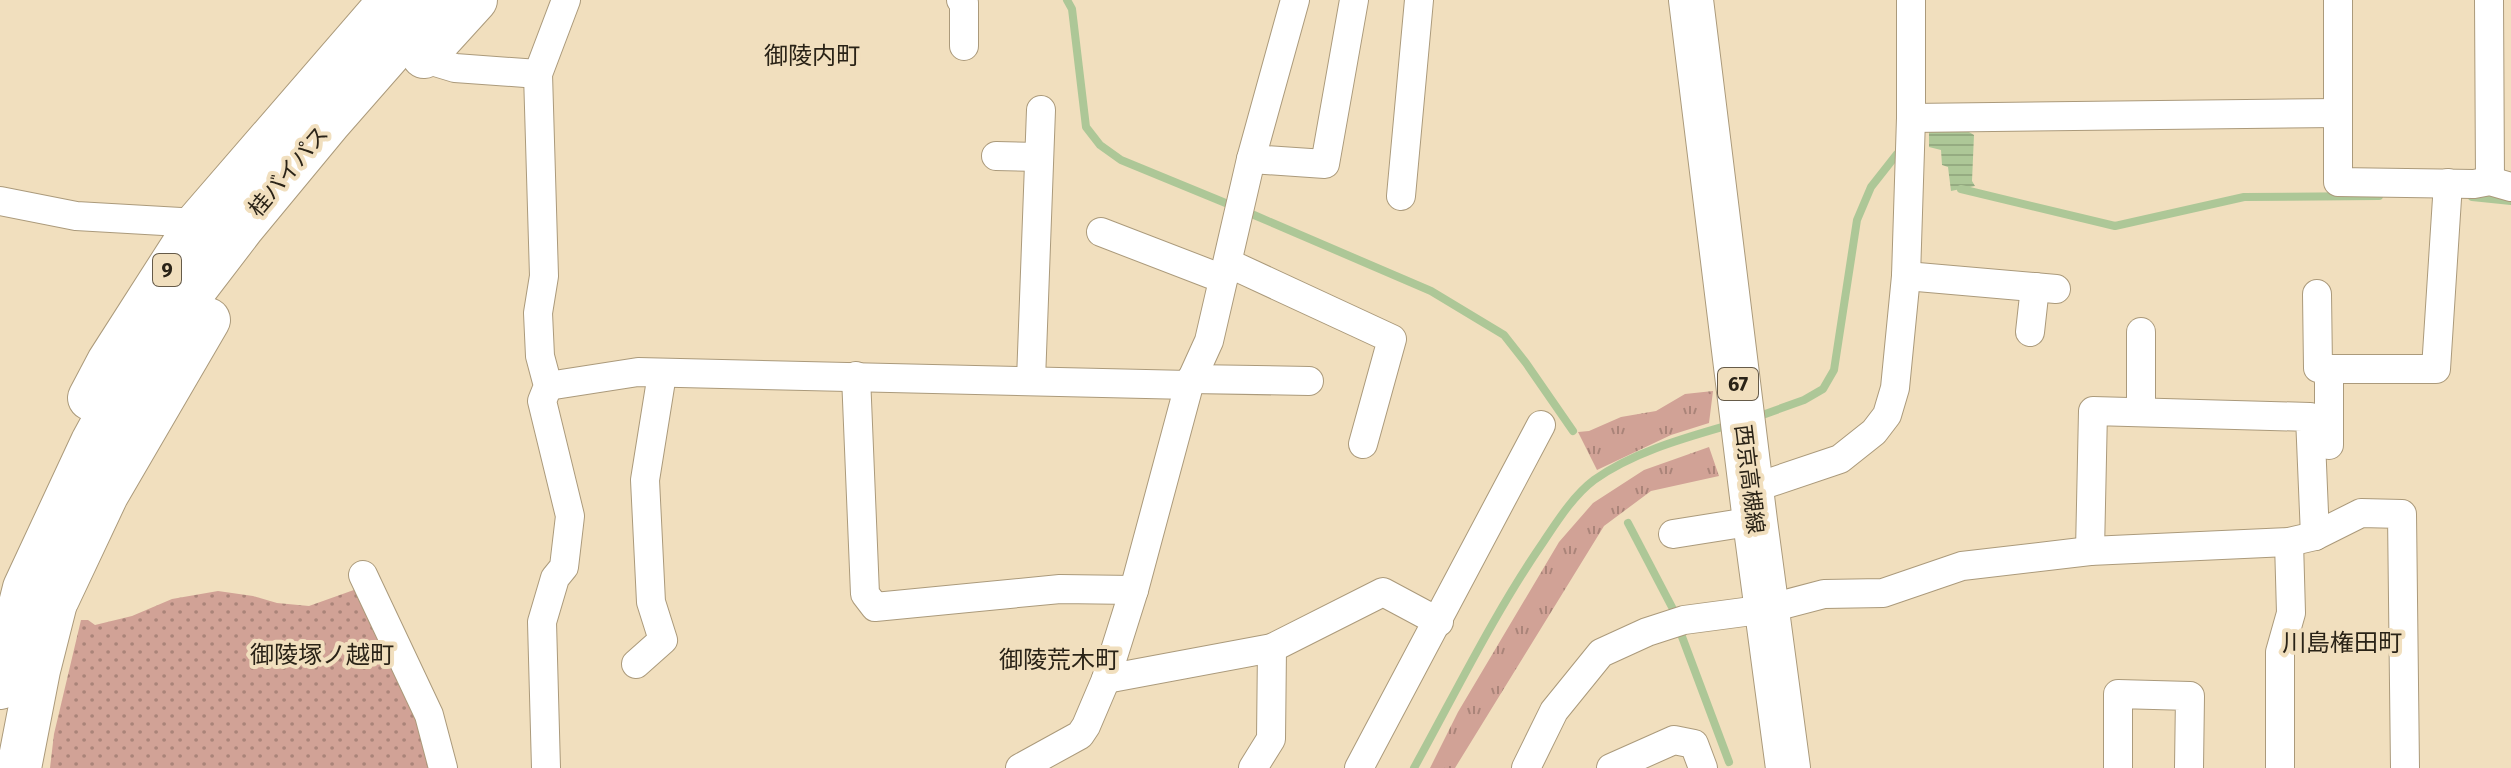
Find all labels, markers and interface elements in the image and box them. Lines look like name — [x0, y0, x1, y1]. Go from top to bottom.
district label: 御陵内町 — [764, 42, 860, 70]
street label: 桂バイパス — [243, 121, 334, 222]
road number: 9 — [153, 254, 181, 286]
road number: 67 — [1718, 368, 1758, 400]
street label: 西京高槻線 — [1729, 423, 1770, 535]
district label: 川島権田町 — [2282, 629, 2402, 657]
district label: 御陵塚ノ越町 — [250, 641, 394, 669]
district label: 御陵荒木町 — [999, 646, 1119, 674]

